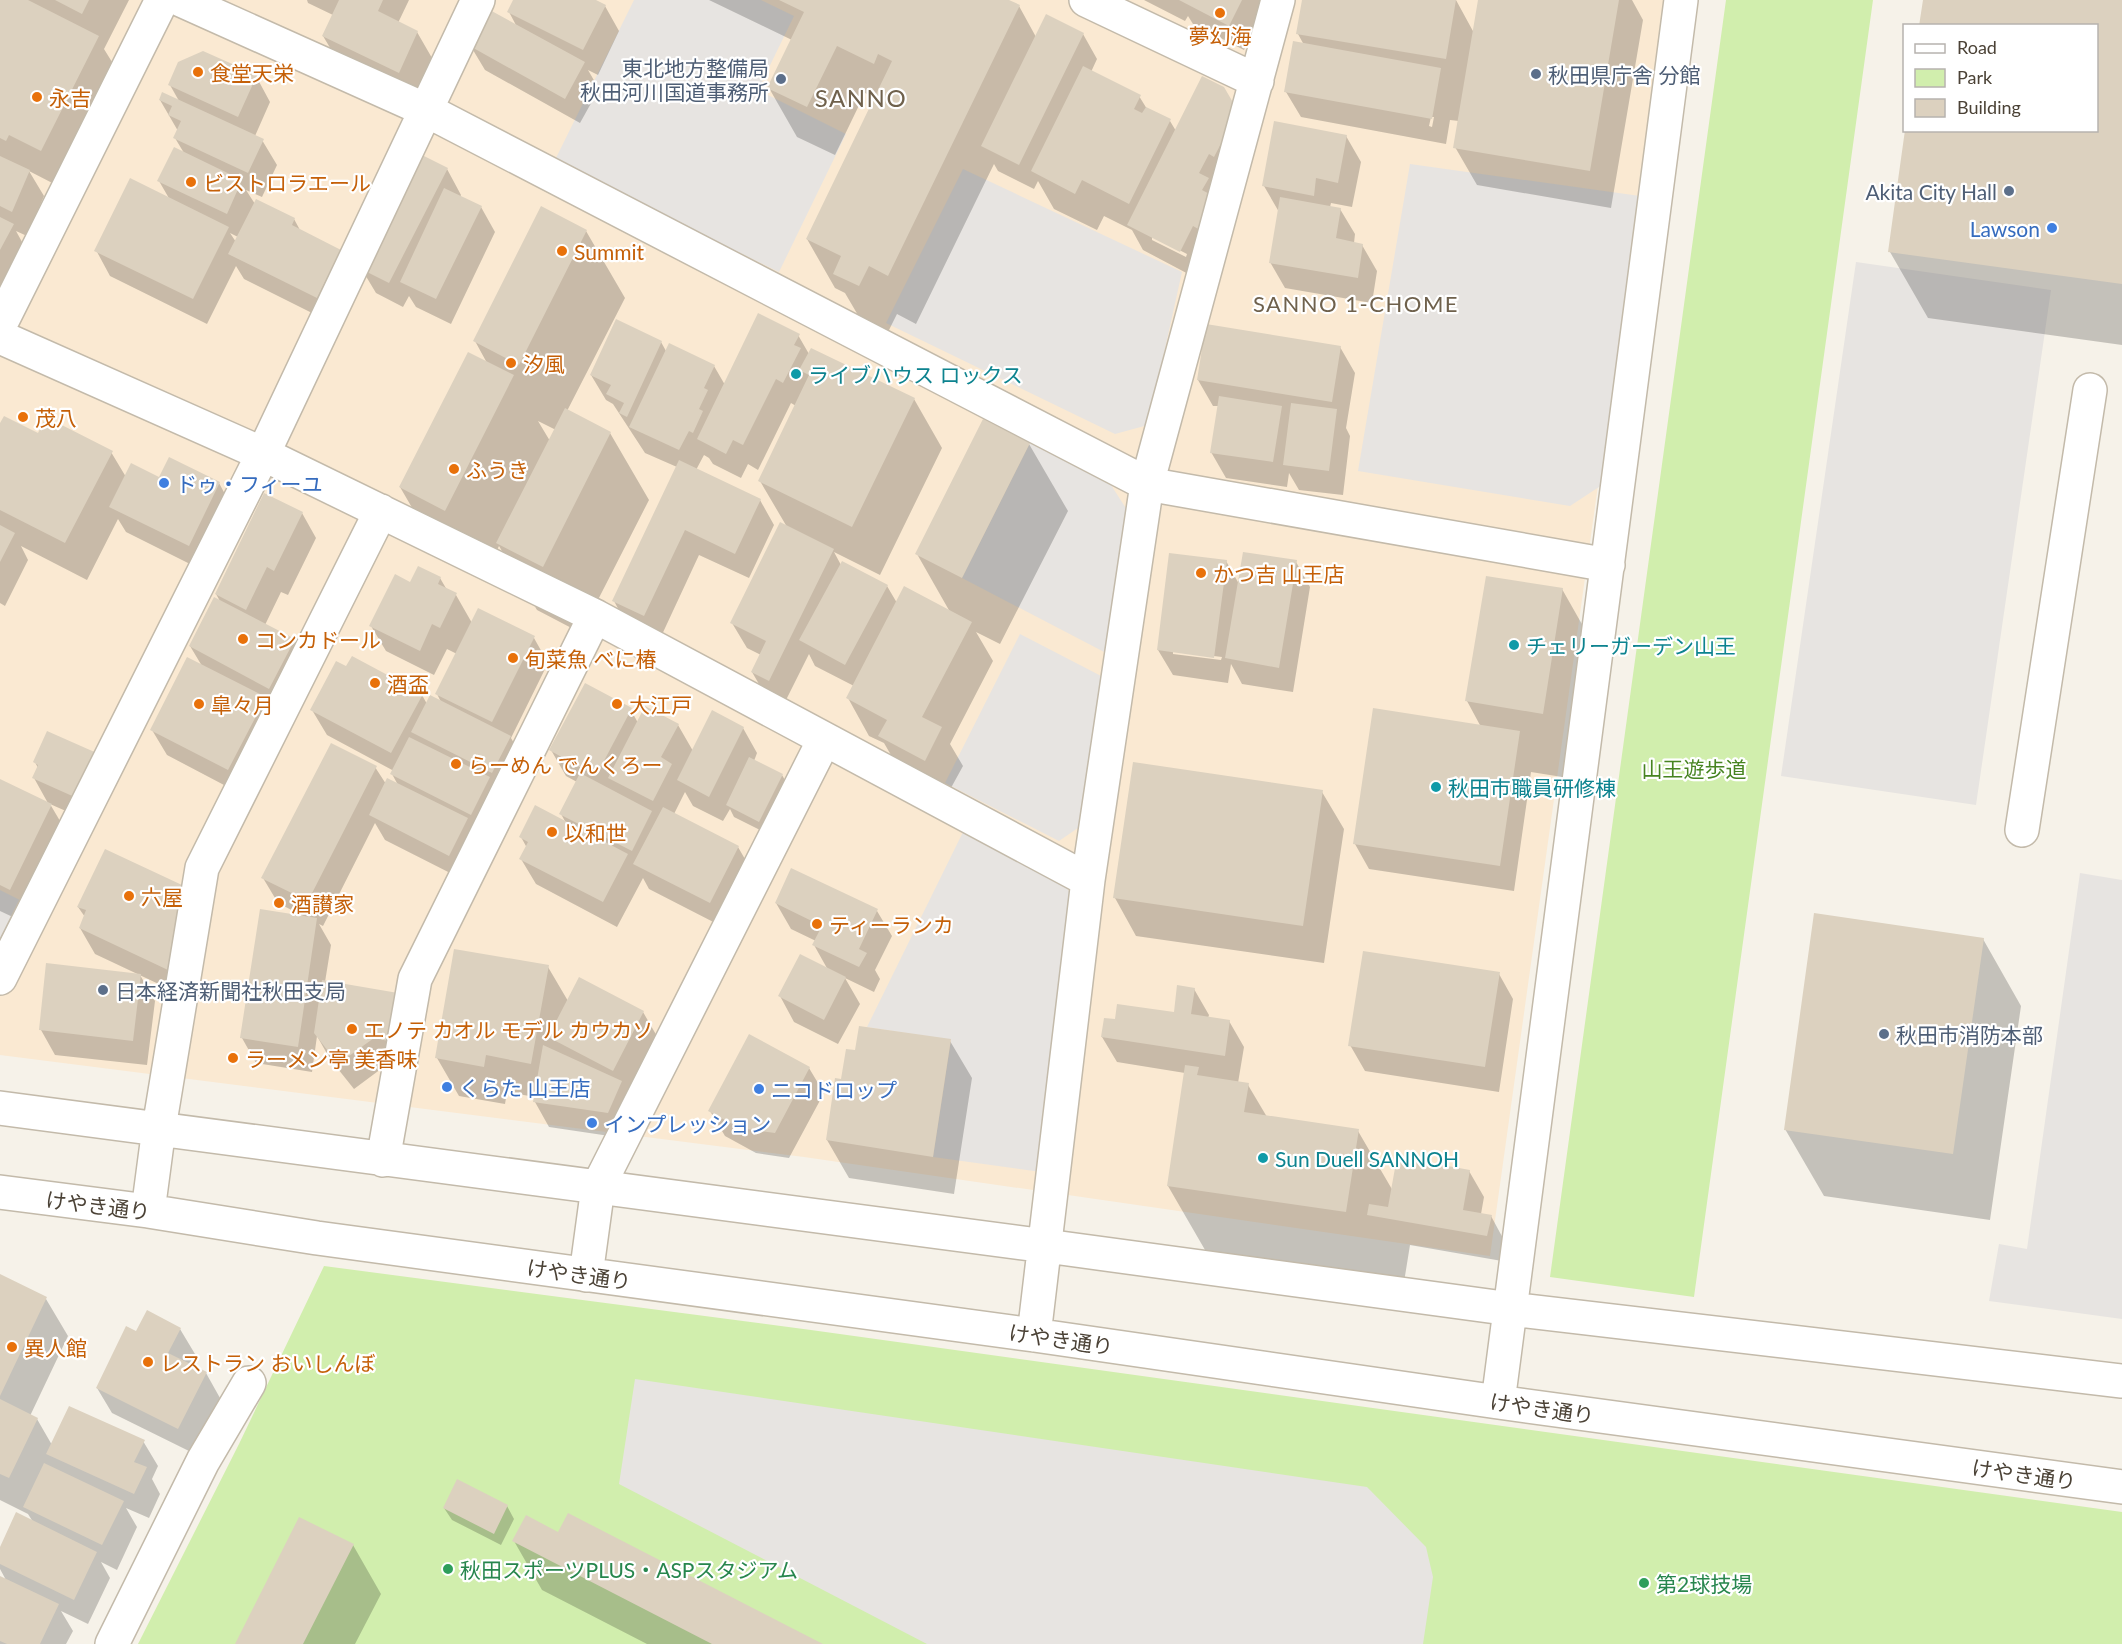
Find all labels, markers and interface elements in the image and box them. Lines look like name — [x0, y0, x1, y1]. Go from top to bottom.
marker: 夢幻海 — [1213, 6, 1227, 20]
place label: 夢幻海 — [1189, 23, 1252, 48]
legend — [1903, 24, 2098, 132]
text: Road — [1957, 36, 1997, 58]
place label: 東北地方整備局 秋田河川国道事務所 — [580, 55, 769, 104]
place label: 食堂天栄 — [210, 60, 294, 85]
place label: 秋田県庁舎 分館 — [1548, 62, 1700, 87]
marker: 食堂天栄 — [191, 65, 205, 79]
text: Park — [1957, 66, 1993, 88]
marker: 秋田県庁舎 分館 — [1529, 67, 1543, 81]
marker: 東北地方整備局 秋田河川国道事務所 — [774, 72, 788, 86]
district label: SANNO — [815, 83, 907, 112]
place label: 永吉 — [49, 85, 91, 110]
marker: 永吉 — [30, 90, 44, 104]
text: Building — [1957, 96, 2021, 118]
place label: ビストロラエール — [203, 170, 371, 195]
marker: ビストロラエール — [184, 175, 198, 189]
place label: Akita City Hall — [1865, 179, 1997, 204]
marker: Akita City Hall — [2002, 184, 2016, 198]
place label: Lawson — [1970, 216, 2040, 241]
marker: Lawson — [2045, 221, 2059, 235]
place label: Summit — [574, 239, 644, 264]
marker: Summit — [555, 244, 569, 258]
district label: SANNO 1-CHOME — [1253, 290, 1459, 317]
place label: 汐風 — [523, 351, 565, 376]
marker: 汐風 — [504, 356, 518, 370]
place label: ライブハウス ロックス — [808, 362, 1023, 387]
marker: ライブハウス ロックス — [789, 367, 803, 381]
place label: 茂八 — [35, 405, 77, 430]
marker: 茂八 — [16, 410, 30, 424]
place label: ふうき — [466, 457, 529, 482]
marker: ふうき — [447, 462, 461, 476]
place label: ドゥ・フィーユ — [176, 471, 323, 496]
marker: ドゥ・フィーユ — [157, 476, 171, 490]
place label: かつ吉 山王店 — [1213, 561, 1344, 586]
marker: かつ吉 山王店 — [1194, 566, 1208, 580]
place label: コンカドール — [255, 627, 381, 652]
marker: コンカドール — [236, 632, 250, 646]
place label: チェリーガーデン山王 — [1526, 633, 1736, 658]
marker: チェリーガーデン山王 — [1507, 638, 1521, 652]
place label: 旬菜魚 べに椿 — [525, 646, 656, 671]
marker: 旬菜魚 べに椿 — [506, 651, 520, 665]
place label: 酒盃 — [387, 671, 429, 696]
marker: 酒盃 — [368, 676, 382, 690]
place label: 皐々月 — [211, 692, 274, 717]
place label: 大江戸 — [629, 692, 692, 717]
marker: 皐々月 — [192, 697, 206, 711]
marker: 大江戸 — [610, 697, 624, 711]
place label: らーめん でんくろー — [468, 752, 662, 777]
park label: 山王遊歩道 — [1642, 756, 1747, 781]
marker: らーめん でんくろー — [449, 757, 463, 771]
place label: 秋田市職員研修棟 — [1448, 775, 1616, 800]
marker: 秋田市職員研修棟 — [1429, 780, 1443, 794]
place label: 以和世 — [564, 820, 627, 845]
marker: 以和世 — [545, 825, 559, 839]
place label: 六屋 — [141, 884, 183, 909]
marker: 六屋 — [122, 889, 136, 903]
place label: 酒讃家 — [291, 891, 354, 916]
marker: 酒讃家 — [272, 896, 286, 910]
place label: ティーランカ — [829, 912, 954, 937]
marker: ティーランカ — [810, 917, 824, 931]
place label: 日本経済新聞社秋田支局 — [115, 978, 346, 1003]
marker: 日本経済新聞社秋田支局 — [96, 983, 110, 997]
place label: エノテ カオル モデル カウカソ — [364, 1017, 653, 1042]
marker: エノテ カオル モデル カウカソ — [345, 1022, 359, 1036]
place label: 秋田市消防本部 — [1896, 1022, 2043, 1047]
marker: 秋田市消防本部 — [1877, 1027, 1891, 1041]
place label: ラーメン亭 美香味 — [245, 1046, 418, 1071]
marker: ラーメン亭 美香味 — [226, 1051, 240, 1065]
place label: くらた 山王店 — [459, 1075, 590, 1100]
place label: ニコドロップ — [771, 1077, 897, 1102]
marker: くらた 山王店 — [440, 1080, 454, 1094]
marker: ニコドロップ — [752, 1082, 766, 1096]
place label: インプレッション — [604, 1111, 771, 1136]
marker: インプレッション — [585, 1116, 599, 1130]
place label: Sun Duell SANNOH — [1275, 1146, 1459, 1171]
marker: Sun Duell SANNOH — [1256, 1151, 1270, 1165]
street label: けやき通り — [44, 1186, 152, 1224]
street label: けやき通り — [525, 1254, 633, 1294]
street label: けやき通り — [1007, 1319, 1115, 1359]
place label: 異人館 — [24, 1335, 87, 1360]
marker: 異人館 — [5, 1340, 19, 1354]
place label: レストラン おいしんぼ — [160, 1350, 375, 1375]
marker: レストラン おいしんぼ — [141, 1355, 155, 1369]
street label: けやき通り — [1488, 1388, 1596, 1428]
street label: けやき通り — [1970, 1454, 2078, 1494]
place label: 秋田スポーツPLUS・ASPスタジアム — [460, 1557, 798, 1582]
marker: 秋田スポーツPLUS・ASPスタジアム — [441, 1562, 455, 1576]
place label: 第2球技場 — [1656, 1571, 1752, 1596]
marker: 第2球技場 — [1637, 1576, 1651, 1590]

